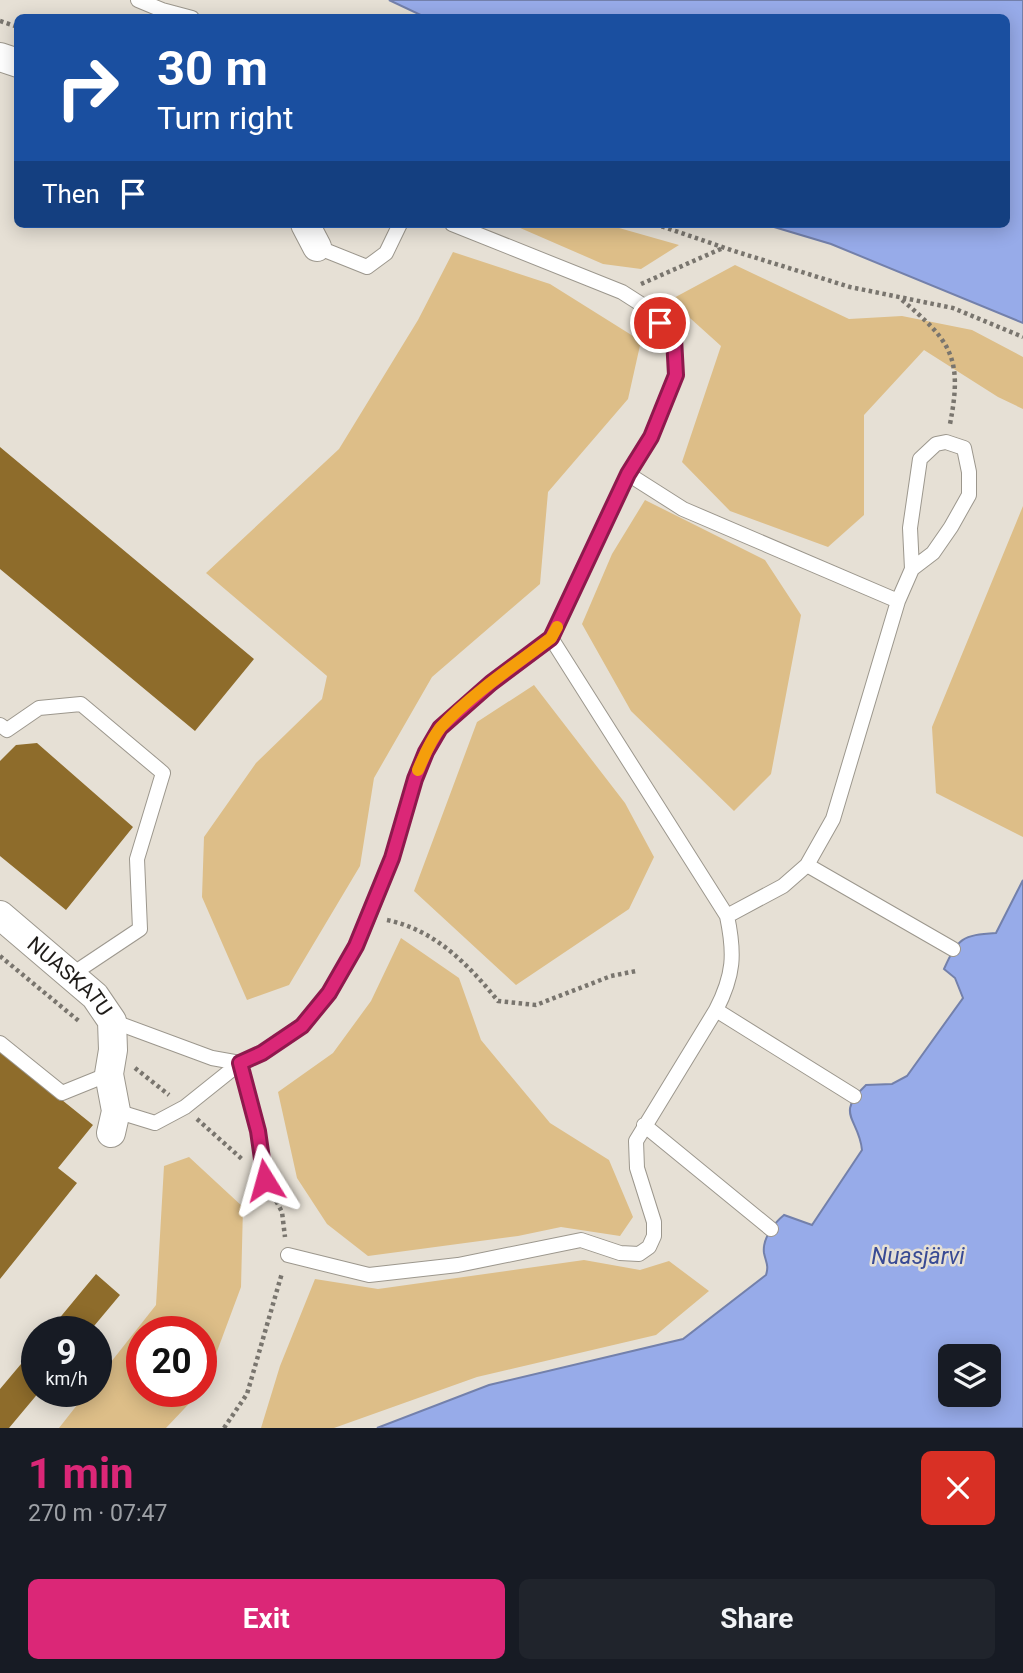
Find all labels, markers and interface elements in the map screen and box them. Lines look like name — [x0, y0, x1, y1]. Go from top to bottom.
text: 30 m — [157, 40, 268, 97]
icon: right — [42, 42, 133, 133]
text: Turn right — [157, 99, 293, 137]
icon: arrive — [114, 175, 152, 213]
text: Then — [42, 179, 100, 209]
pin — [630, 293, 690, 353]
icon: arrive — [641, 304, 679, 342]
street label: NUASKATU — [23, 932, 117, 1020]
position arrow — [228, 1143, 302, 1217]
water label: Nuasjärvi — [871, 1243, 965, 1270]
speed limit sign: 20 — [126, 1316, 217, 1407]
text: 9 — [56, 1332, 77, 1373]
map controls — [938, 1344, 1001, 1407]
button: layers — [938, 1344, 1001, 1407]
text: km/h — [45, 1368, 88, 1389]
text: 1 min — [28, 1449, 134, 1498]
button: close — [921, 1451, 995, 1525]
text: 270 m · 07:47 — [28, 1500, 167, 1527]
button: Exit — [28, 1579, 505, 1659]
button: Share — [519, 1579, 995, 1659]

